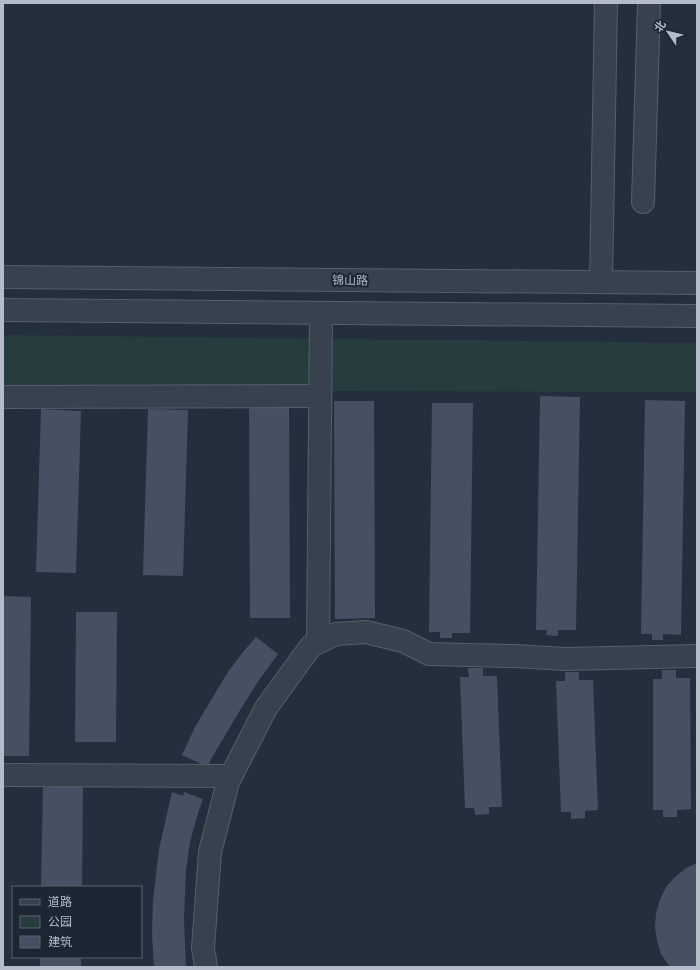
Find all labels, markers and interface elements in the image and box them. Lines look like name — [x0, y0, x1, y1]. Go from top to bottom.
north arrow — [648, 12, 688, 52]
text: 北 — [651, 18, 669, 35]
street label: 锦山路 — [332, 272, 368, 288]
legend — [12, 886, 142, 958]
text: 道路 — [48, 894, 72, 909]
text: 公园 — [48, 914, 72, 929]
text: 建筑 — [48, 934, 72, 949]

